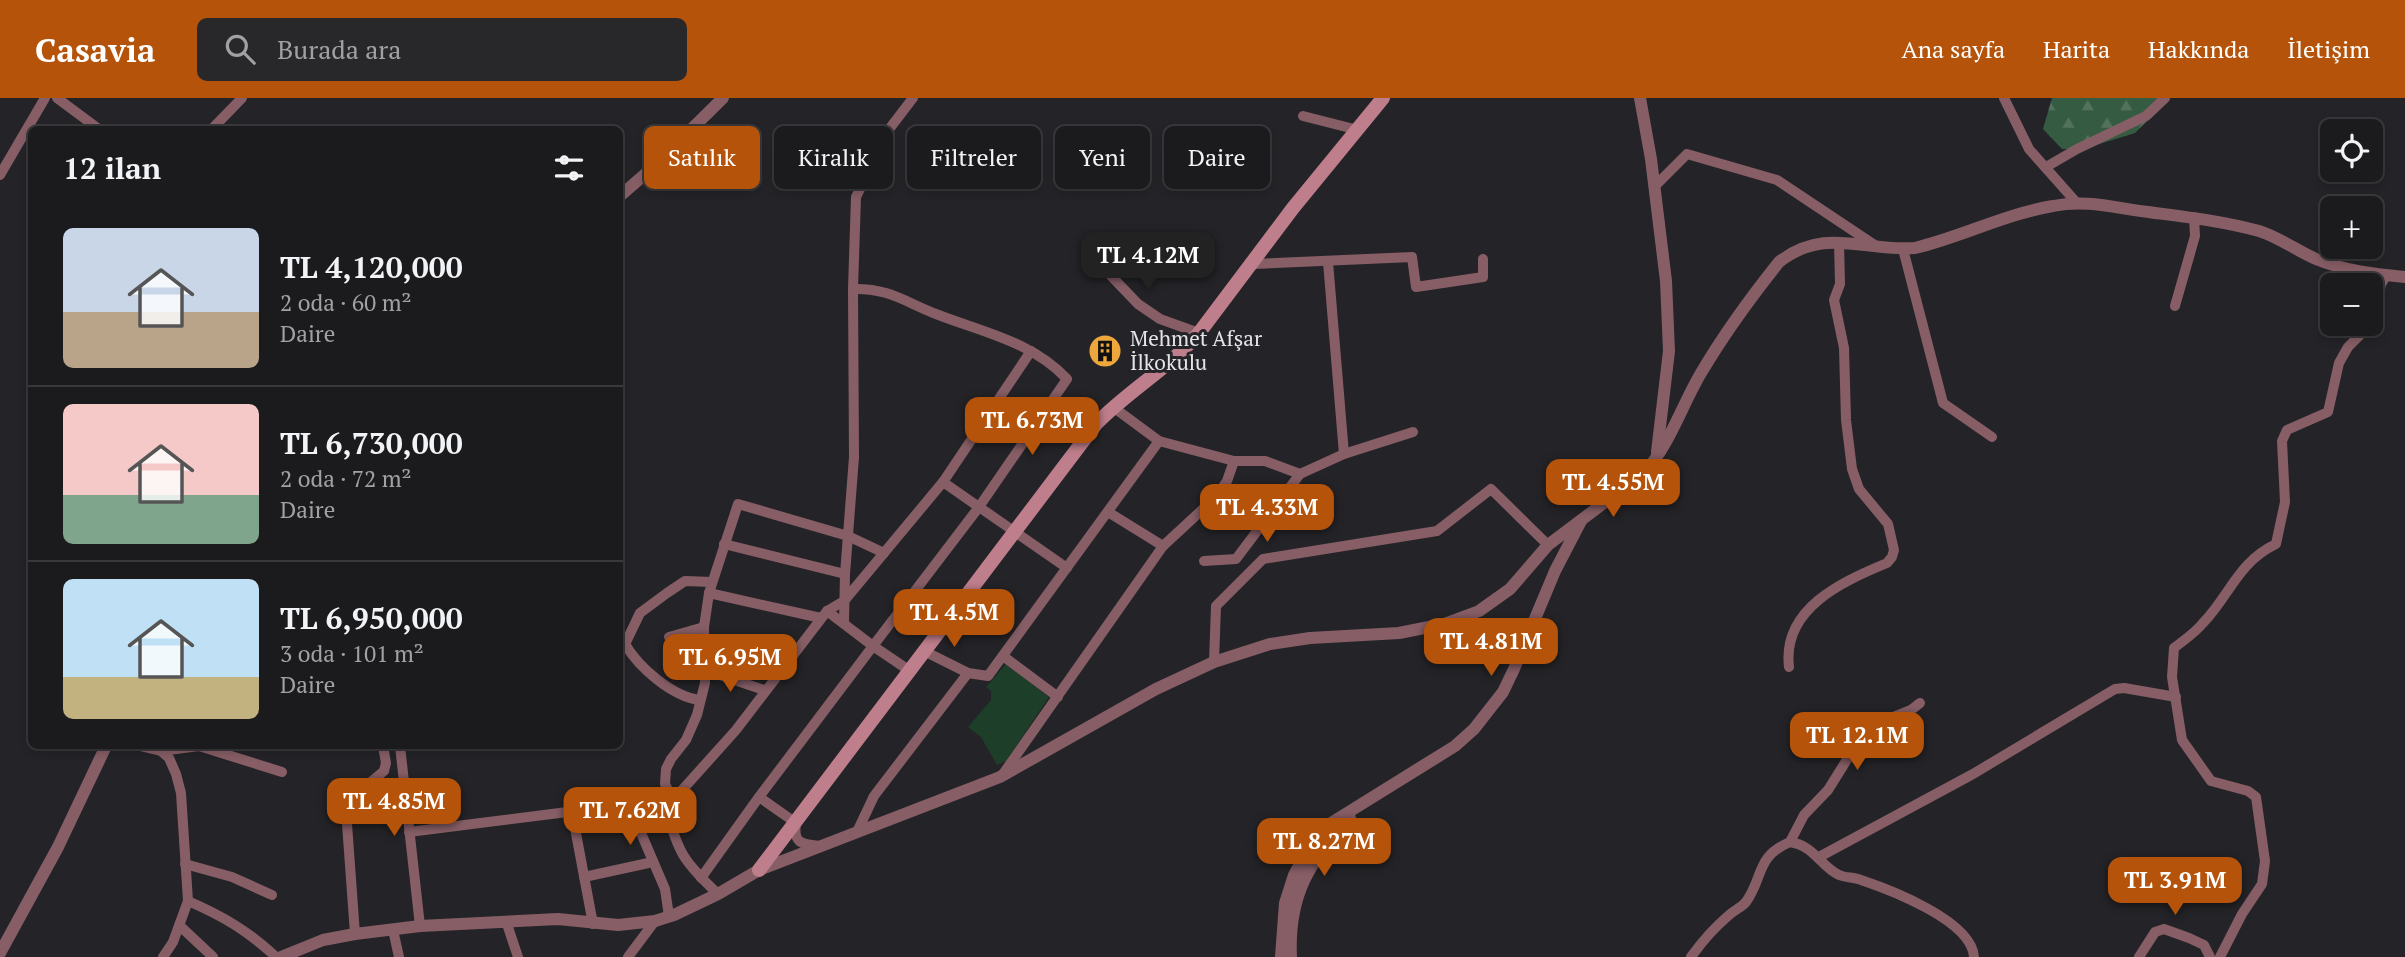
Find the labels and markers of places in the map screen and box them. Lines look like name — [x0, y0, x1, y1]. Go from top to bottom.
pin: TL 4.12M — [1076, 232, 1220, 292]
place label: Mehmet Afşar İlkokulu — [1130, 324, 1262, 376]
building icon: Mehmet Afşar İlkokulu — [1086, 332, 1124, 370]
pin: TL 6.73M — [960, 398, 1104, 457]
pin: TL 4.55M — [1541, 460, 1685, 519]
pin: TL 4.33M — [1195, 484, 1339, 544]
pin: TL 4.5M — [889, 589, 1019, 649]
pin: TL 4.81M — [1419, 618, 1563, 678]
pin: TL 6.95M — [658, 634, 802, 694]
pin: TL 12.1M — [1785, 712, 1929, 772]
pin: TL 4.85M — [322, 778, 466, 838]
pin: TL 7.62M — [558, 788, 702, 847]
pin: TL 8.27M — [1252, 818, 1396, 878]
pin: TL 3.91M — [2103, 858, 2247, 917]

